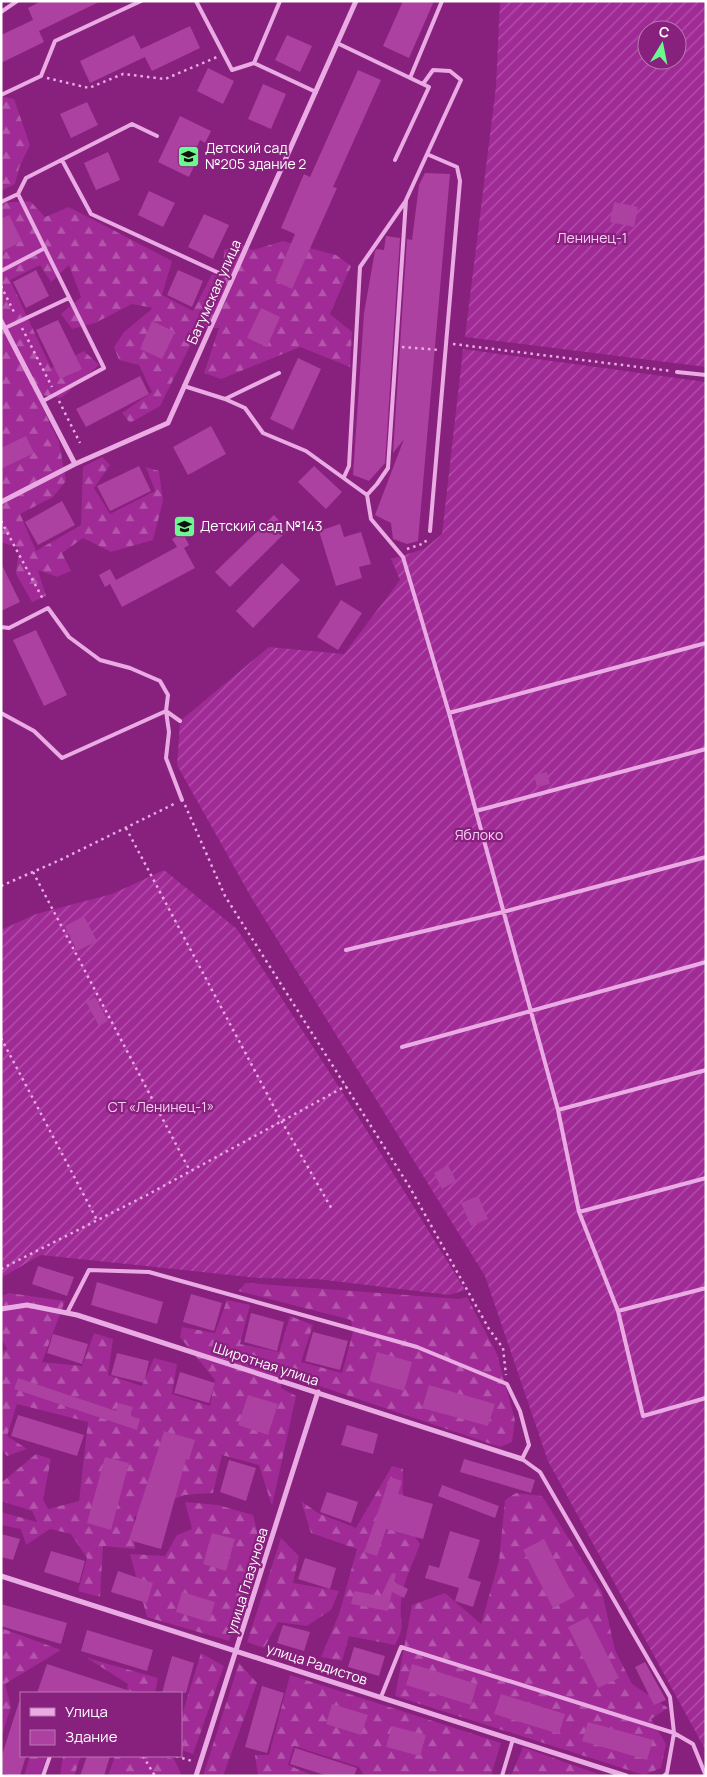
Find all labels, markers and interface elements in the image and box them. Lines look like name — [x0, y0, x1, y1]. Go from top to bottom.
north arrow — [637, 20, 687, 70]
text: С — [658, 21, 671, 42]
place label: Детский сад №205 здание 2 — [205, 138, 306, 173]
school or university icon: Детский сад №205 здание 2 — [177, 144, 201, 168]
park label: Ленинец-1 — [557, 228, 627, 247]
street label: Батумская улица — [182, 236, 245, 347]
school or university icon: Детский сад №143 — [172, 514, 196, 538]
place label: Детский сад №143 — [200, 516, 322, 535]
park label: Яблоко — [455, 825, 503, 844]
park label: СТ «Ленинец-1» — [108, 1097, 214, 1116]
street label: Широтная улица — [211, 1337, 322, 1390]
street label: улица Глазунова — [221, 1525, 272, 1637]
street label: улица Радистов — [264, 1638, 371, 1689]
legend — [20, 1692, 182, 1757]
text: Улица — [65, 1701, 108, 1722]
text: Здание — [65, 1726, 118, 1747]

